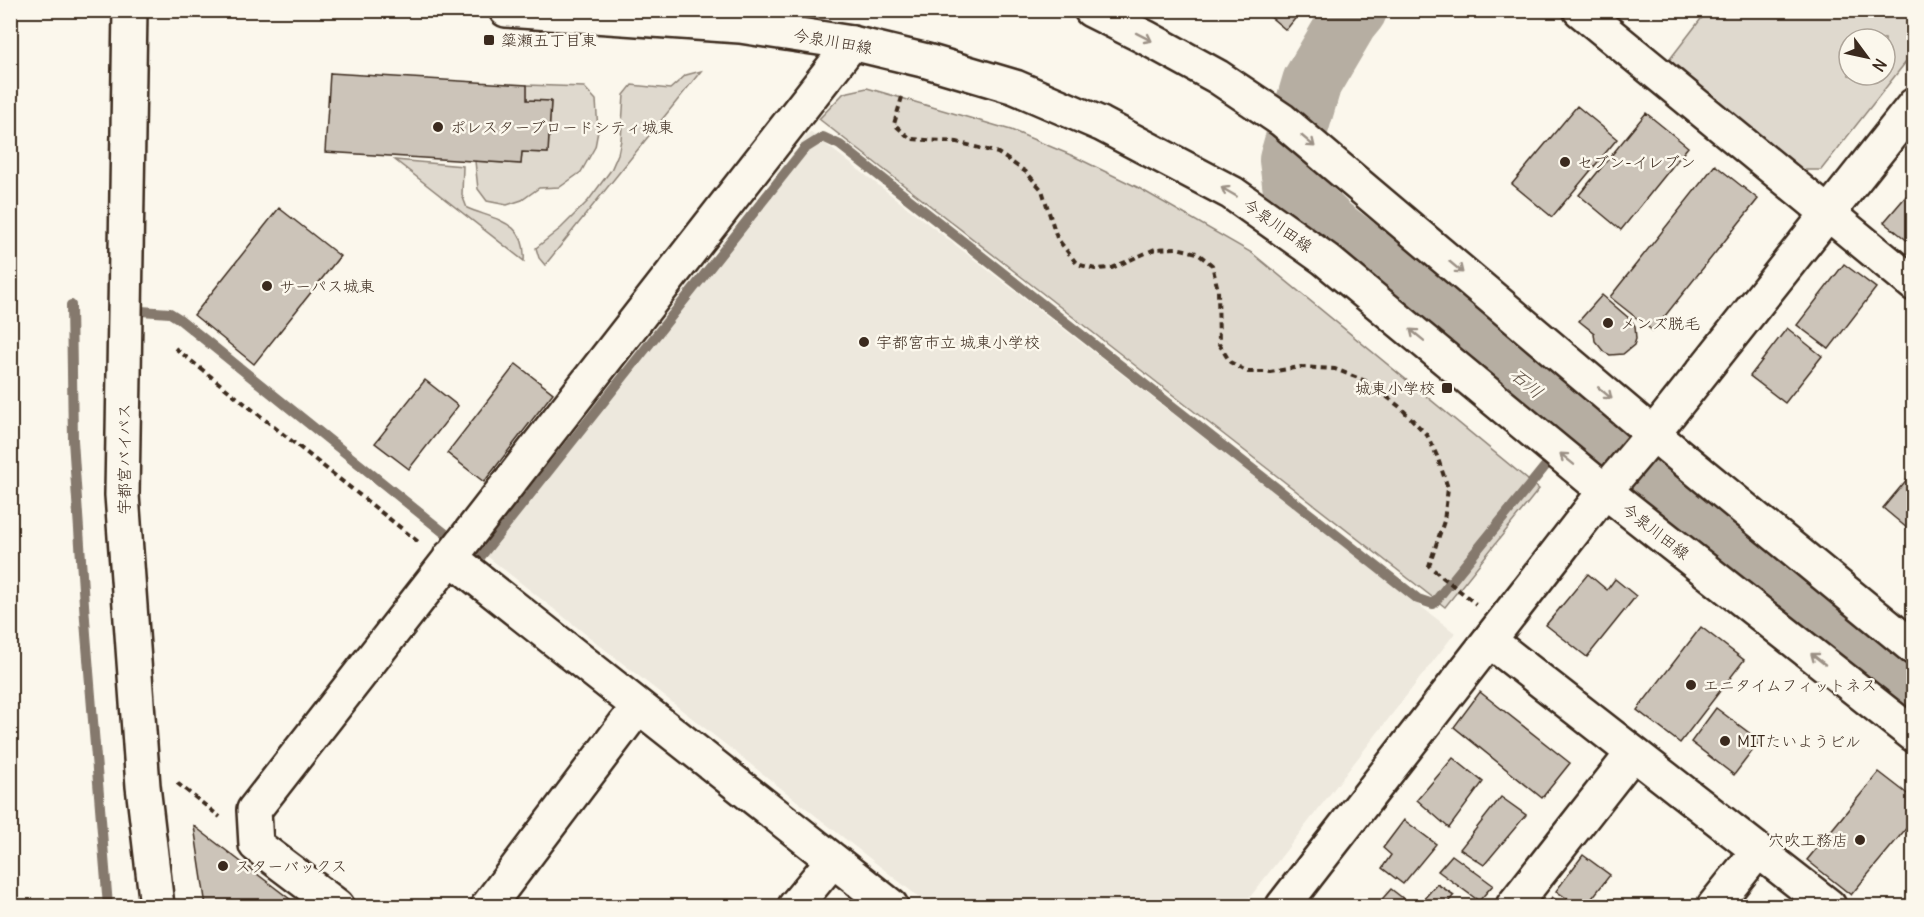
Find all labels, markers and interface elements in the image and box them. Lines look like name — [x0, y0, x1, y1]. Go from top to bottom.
street label: 今泉川田線 — [792, 24, 874, 58]
north arrow — [1837, 27, 1897, 87]
place label: 簗瀬五丁目東 — [501, 30, 597, 50]
one-way arrow — [1134, 31, 1152, 43]
marker: 簗瀬五丁目東 — [482, 33, 496, 47]
text: N — [1868, 55, 1891, 75]
place label: ポレスターブロードシティ城東 — [450, 117, 674, 137]
marker: ポレスターブロードシティ城東 — [431, 120, 445, 134]
one-way arrow — [1300, 134, 1315, 148]
place label: セブン-イレブン — [1577, 152, 1696, 172]
marker: セブン-イレブン — [1558, 155, 1572, 169]
one-way arrow — [1221, 185, 1238, 197]
street label: 今泉川田線 — [1239, 194, 1317, 256]
one-way arrow — [1448, 260, 1463, 274]
place label: サーパス城東 — [279, 276, 375, 296]
marker: サーパス城東 — [260, 279, 274, 293]
place label: メンズ脱毛 — [1620, 313, 1700, 333]
marker: メンズ脱毛 — [1601, 316, 1615, 330]
one-way arrow — [1409, 329, 1425, 342]
place label: 宇都宮市立 城東小学校 — [876, 332, 1040, 352]
marker: 宇都宮市立 城東小学校 — [857, 335, 871, 349]
water label: 石川 — [1506, 363, 1548, 403]
place label: 城東小学校 — [1355, 378, 1435, 398]
marker: 城東小学校 — [1440, 381, 1454, 395]
one-way arrow — [1597, 387, 1613, 400]
street label: 宇都宮バイパス — [114, 403, 134, 515]
one-way arrow — [1559, 453, 1575, 466]
street label: 今泉川田線 — [1618, 498, 1694, 564]
one-way arrow — [1811, 653, 1827, 666]
place label: エニタイムフィットネス — [1703, 675, 1877, 695]
marker: エニタイムフィットネス — [1684, 678, 1698, 692]
place label: MITたいようビル — [1737, 731, 1861, 751]
marker: MITたいようビル — [1718, 734, 1732, 748]
place label: 穴吹工務店 — [1768, 830, 1848, 850]
marker: 穴吹工務店 — [1853, 833, 1867, 847]
place label: スターバックス — [235, 856, 347, 876]
marker: スターバックス — [216, 859, 230, 873]

